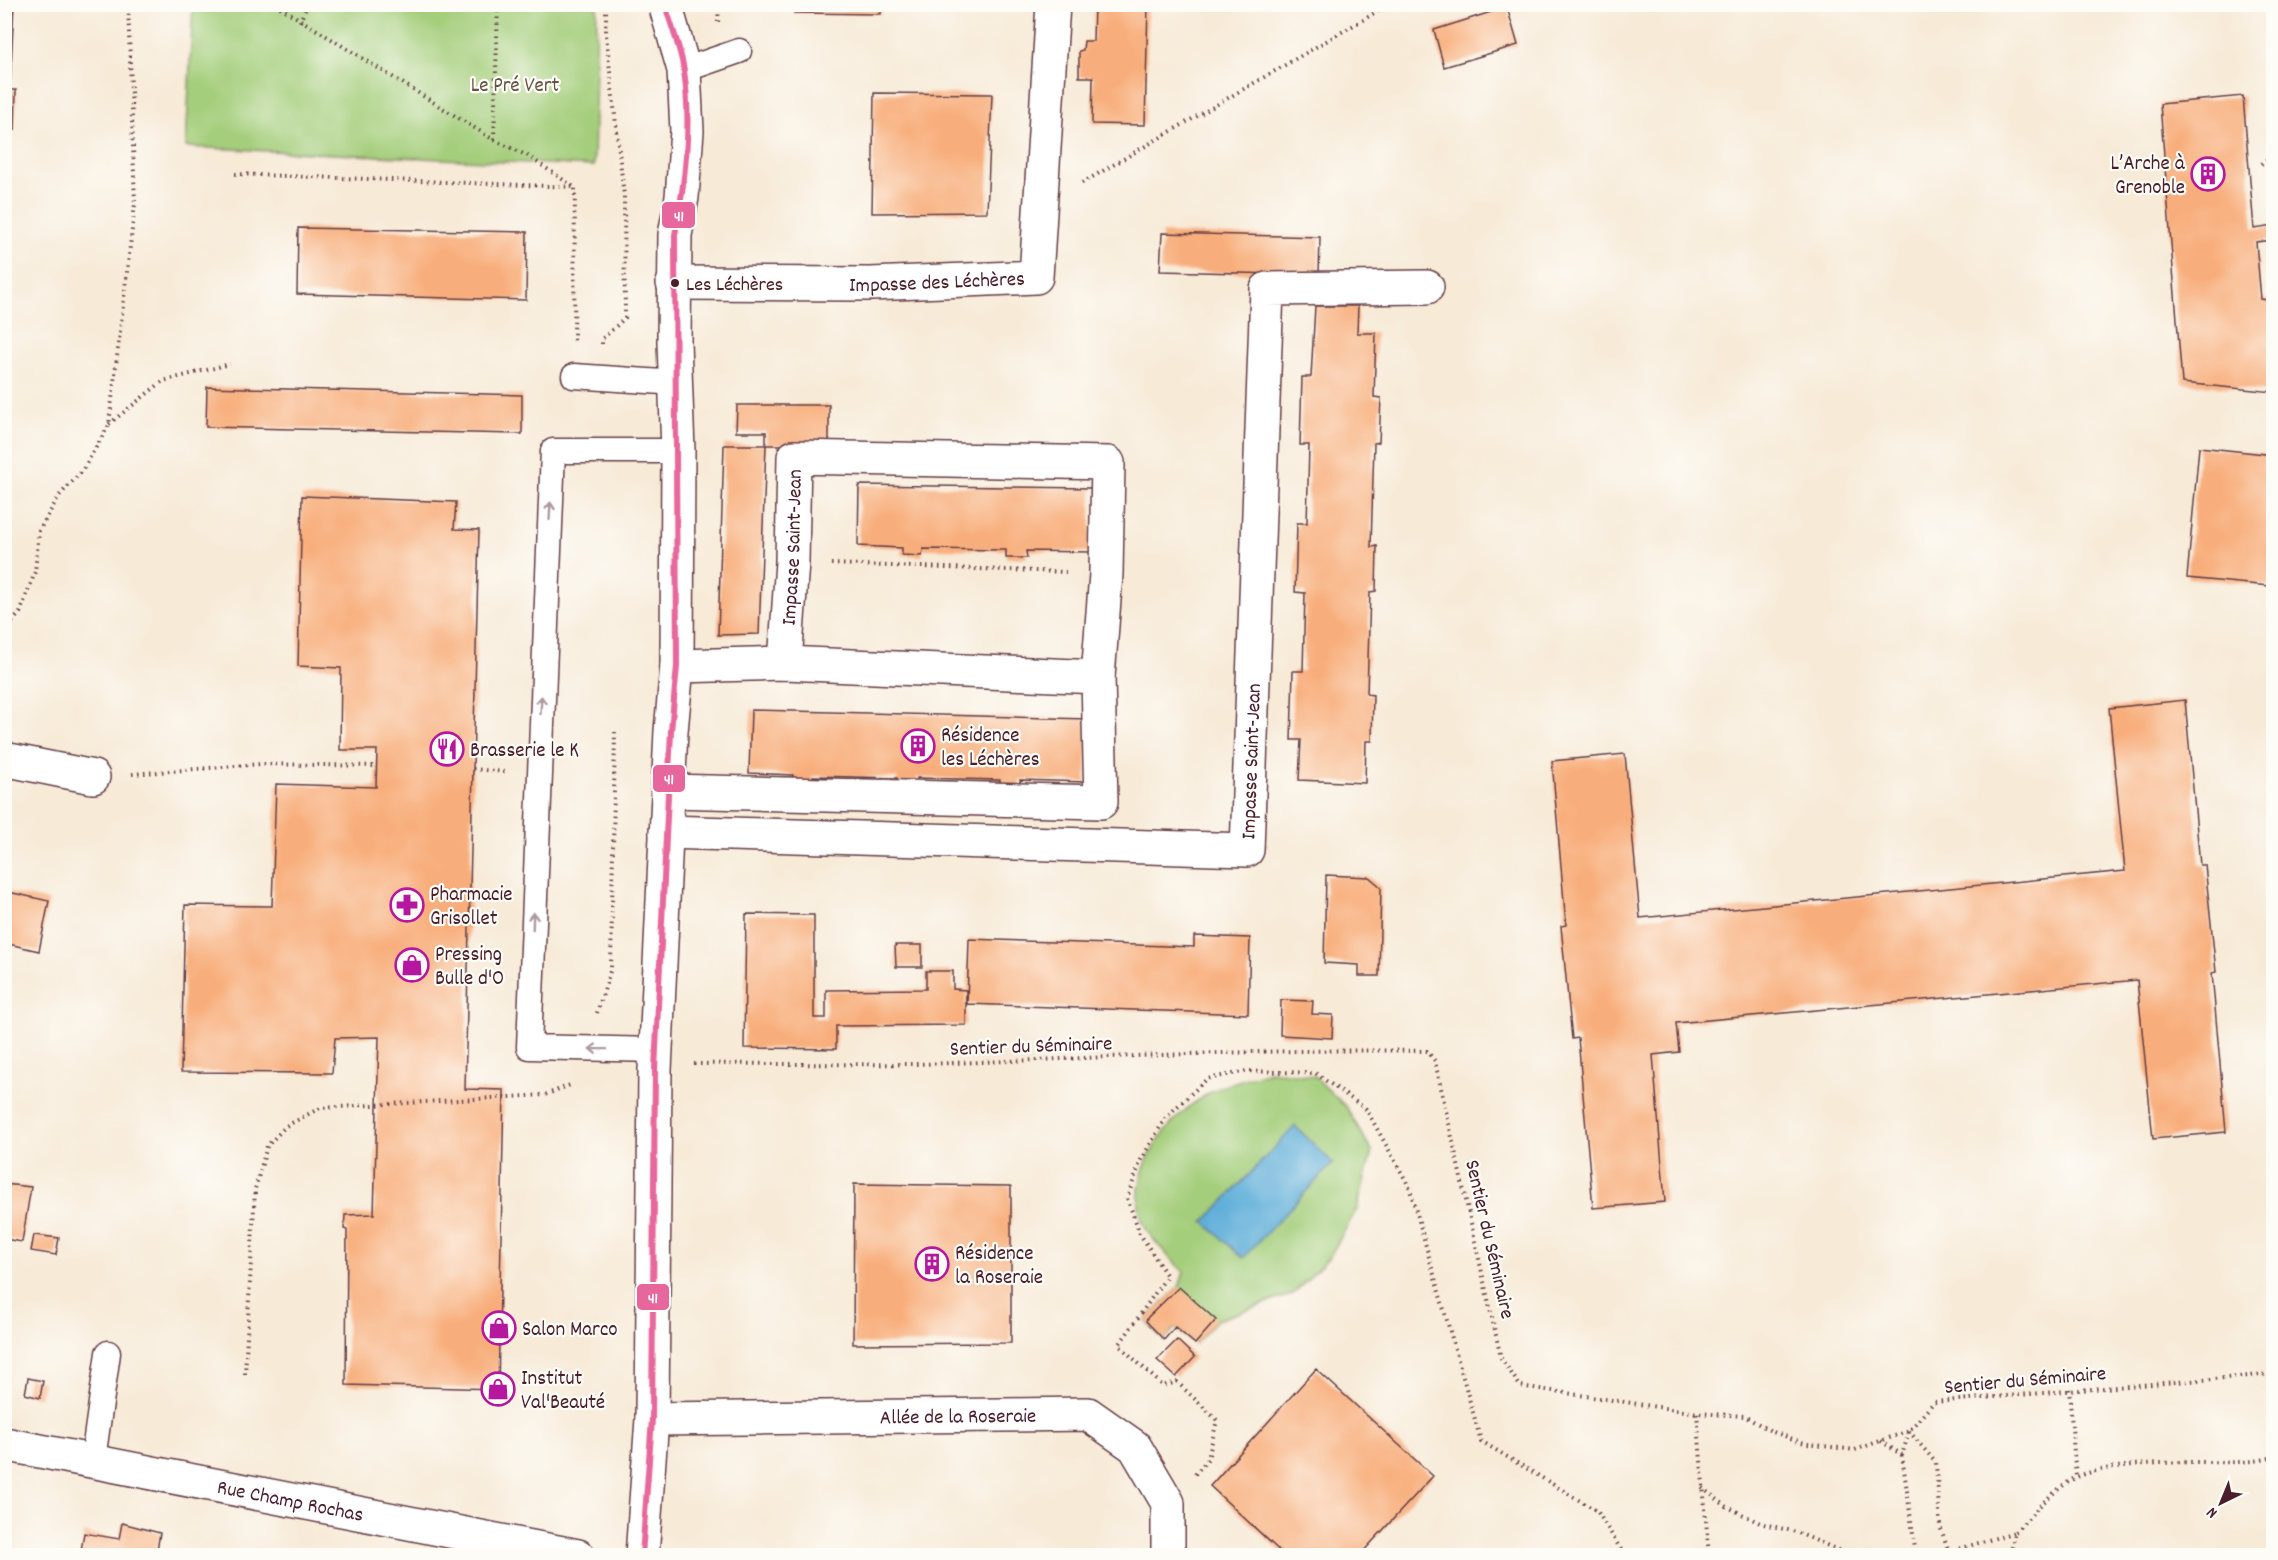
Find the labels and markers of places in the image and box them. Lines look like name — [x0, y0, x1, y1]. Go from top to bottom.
place label: L’Arche à Grenoble — [2110, 150, 2186, 204]
building icon: L’Arche à Grenoble — [2190, 156, 2226, 192]
place label: Les Léchères — [686, 272, 783, 300]
marker: Les Léchères — [669, 277, 681, 289]
place label: Résidence les Léchères — [941, 722, 1040, 776]
building icon: Résidence les Léchères — [900, 728, 936, 764]
restaurant icon: Brasserie le K — [429, 731, 465, 767]
place label: Brasserie le K — [470, 737, 579, 767]
place label: Pharmacie Grisollet — [430, 881, 513, 935]
pharmacy icon: Pharmacie Grisollet — [389, 887, 425, 923]
place label: Pressing Bulle d'O — [435, 941, 504, 995]
shop icon: Pressing Bulle d'O — [394, 947, 430, 983]
place label: Résidence la Roseraie — [955, 1240, 1043, 1294]
building icon: Résidence la Roseraie — [914, 1246, 950, 1282]
shop icon: Salon Marco — [481, 1310, 517, 1346]
place label: Salon Marco — [522, 1316, 618, 1346]
place label: Institut Val'Beauté — [521, 1365, 605, 1419]
shop icon: Institut Val'Beauté — [480, 1371, 516, 1407]

